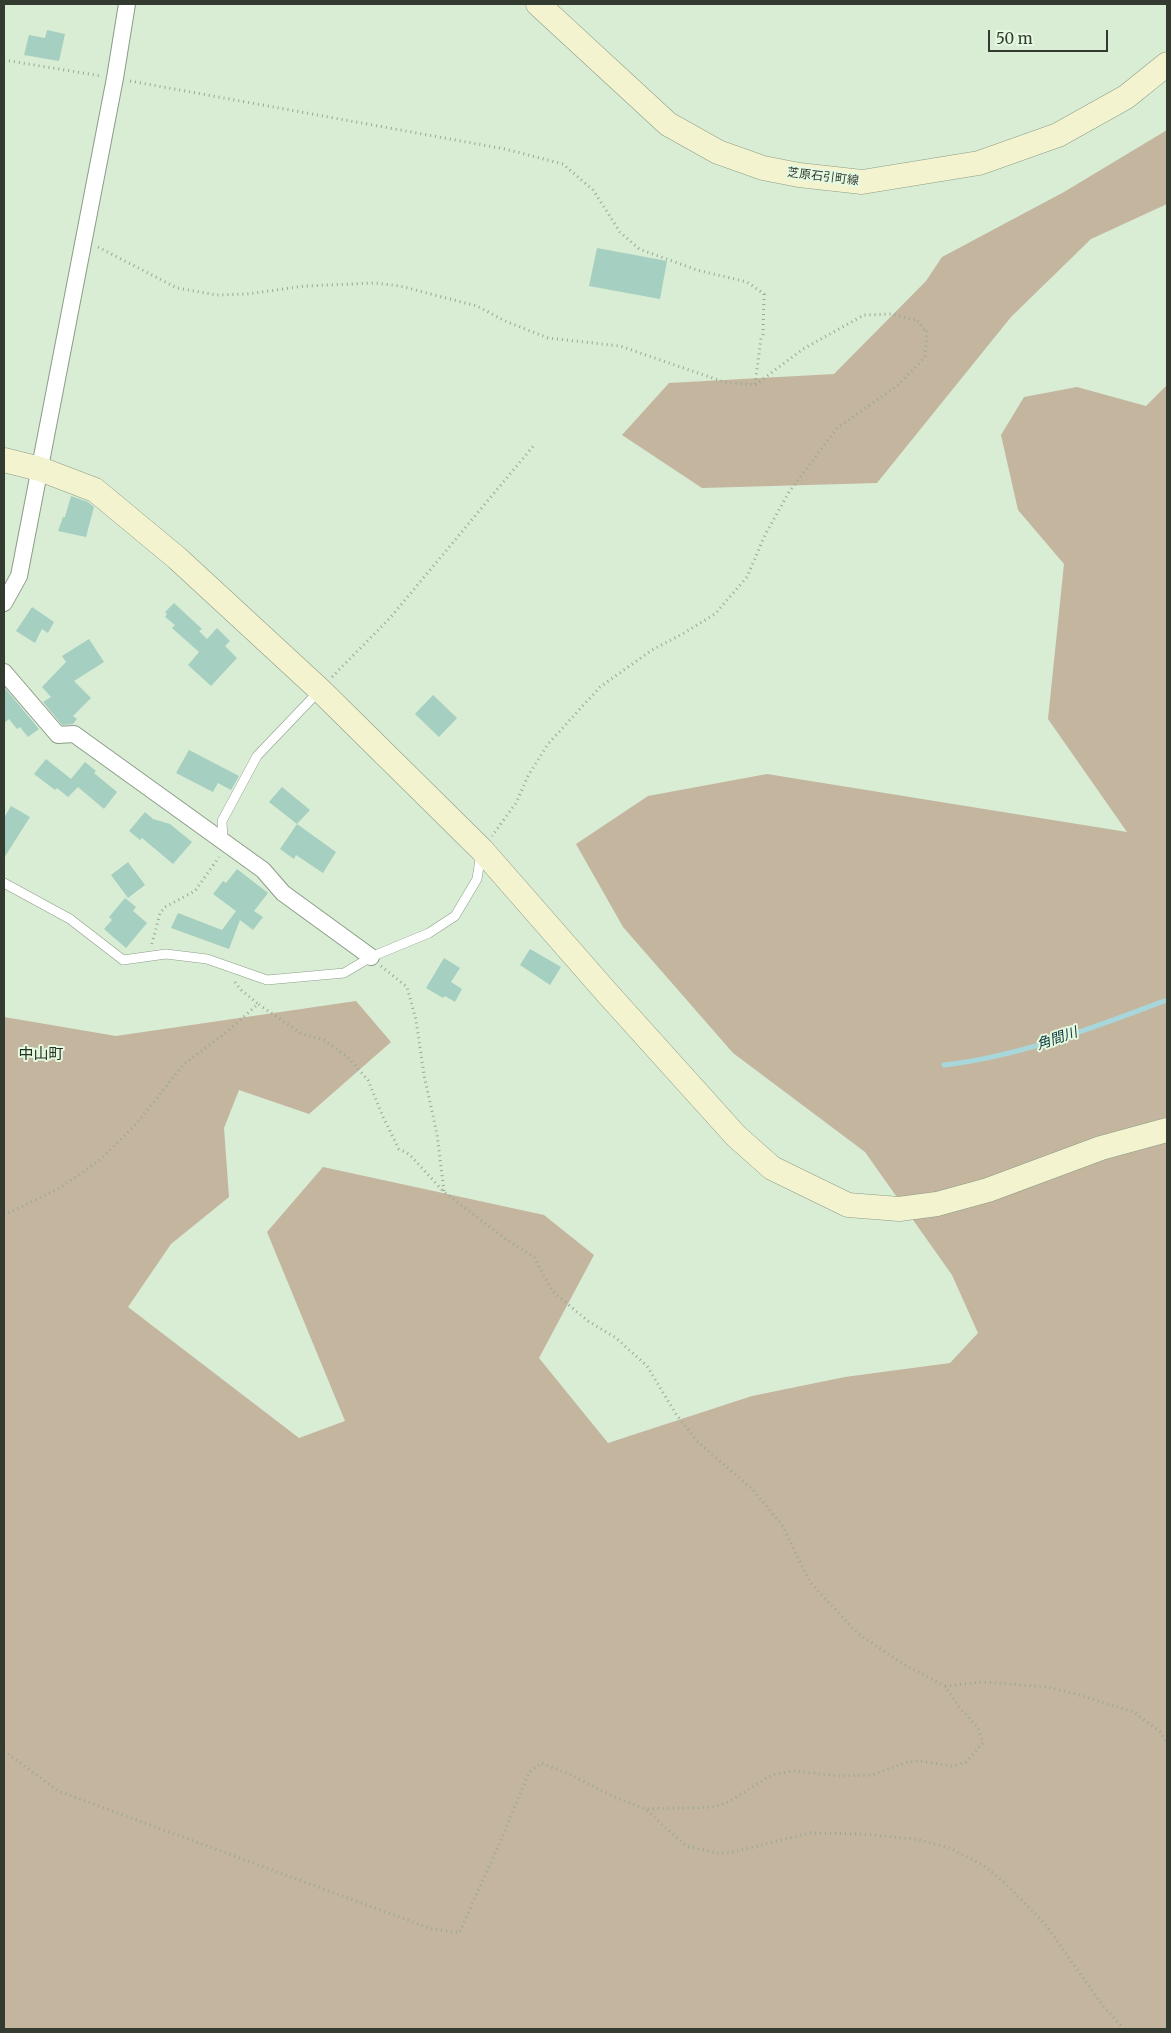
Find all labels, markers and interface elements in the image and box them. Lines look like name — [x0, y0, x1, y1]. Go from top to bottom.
scale bar — [991, 20, 1111, 52]
text: 50 m — [996, 29, 1033, 48]
street label: 芝原石引町線 — [786, 165, 860, 189]
water label: 角間川 — [1034, 1024, 1080, 1054]
district label: 中山町 — [19, 1046, 63, 1064]

